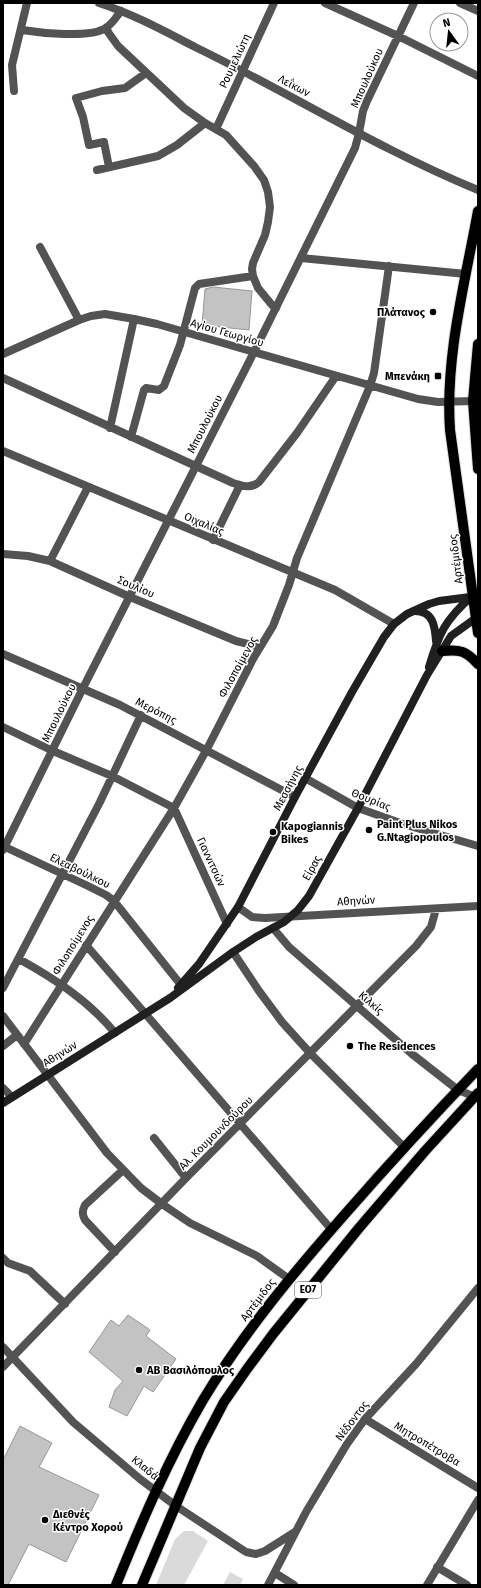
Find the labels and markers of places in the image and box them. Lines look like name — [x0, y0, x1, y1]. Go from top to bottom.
place label: Πλάτανος — [377, 306, 426, 319]
marker: Πλάτανος — [428, 307, 438, 317]
place label: Μπενάκη — [385, 370, 430, 383]
marker: Μπενάκη — [433, 371, 443, 381]
place label: Paint Plus Nikos G.Ntagiopoulos — [377, 818, 458, 844]
place label: Kapogiannis Bikes — [281, 820, 344, 846]
marker: Paint Plus Nikos G.Ntagiopoulos — [364, 825, 374, 835]
marker: Kapogiannis Bikes — [268, 827, 278, 837]
place label: The Residences — [358, 1040, 436, 1053]
marker: The Residences — [345, 1041, 355, 1051]
place label: ΑΒ Βασιλόπουλος — [146, 1364, 235, 1377]
marker: ΑΒ Βασιλόπουλος — [134, 1365, 144, 1375]
place label: Διεθνές Κέντρο Χορού — [52, 1508, 123, 1534]
marker: Διεθνές Κέντρο Χορού — [40, 1515, 50, 1525]

